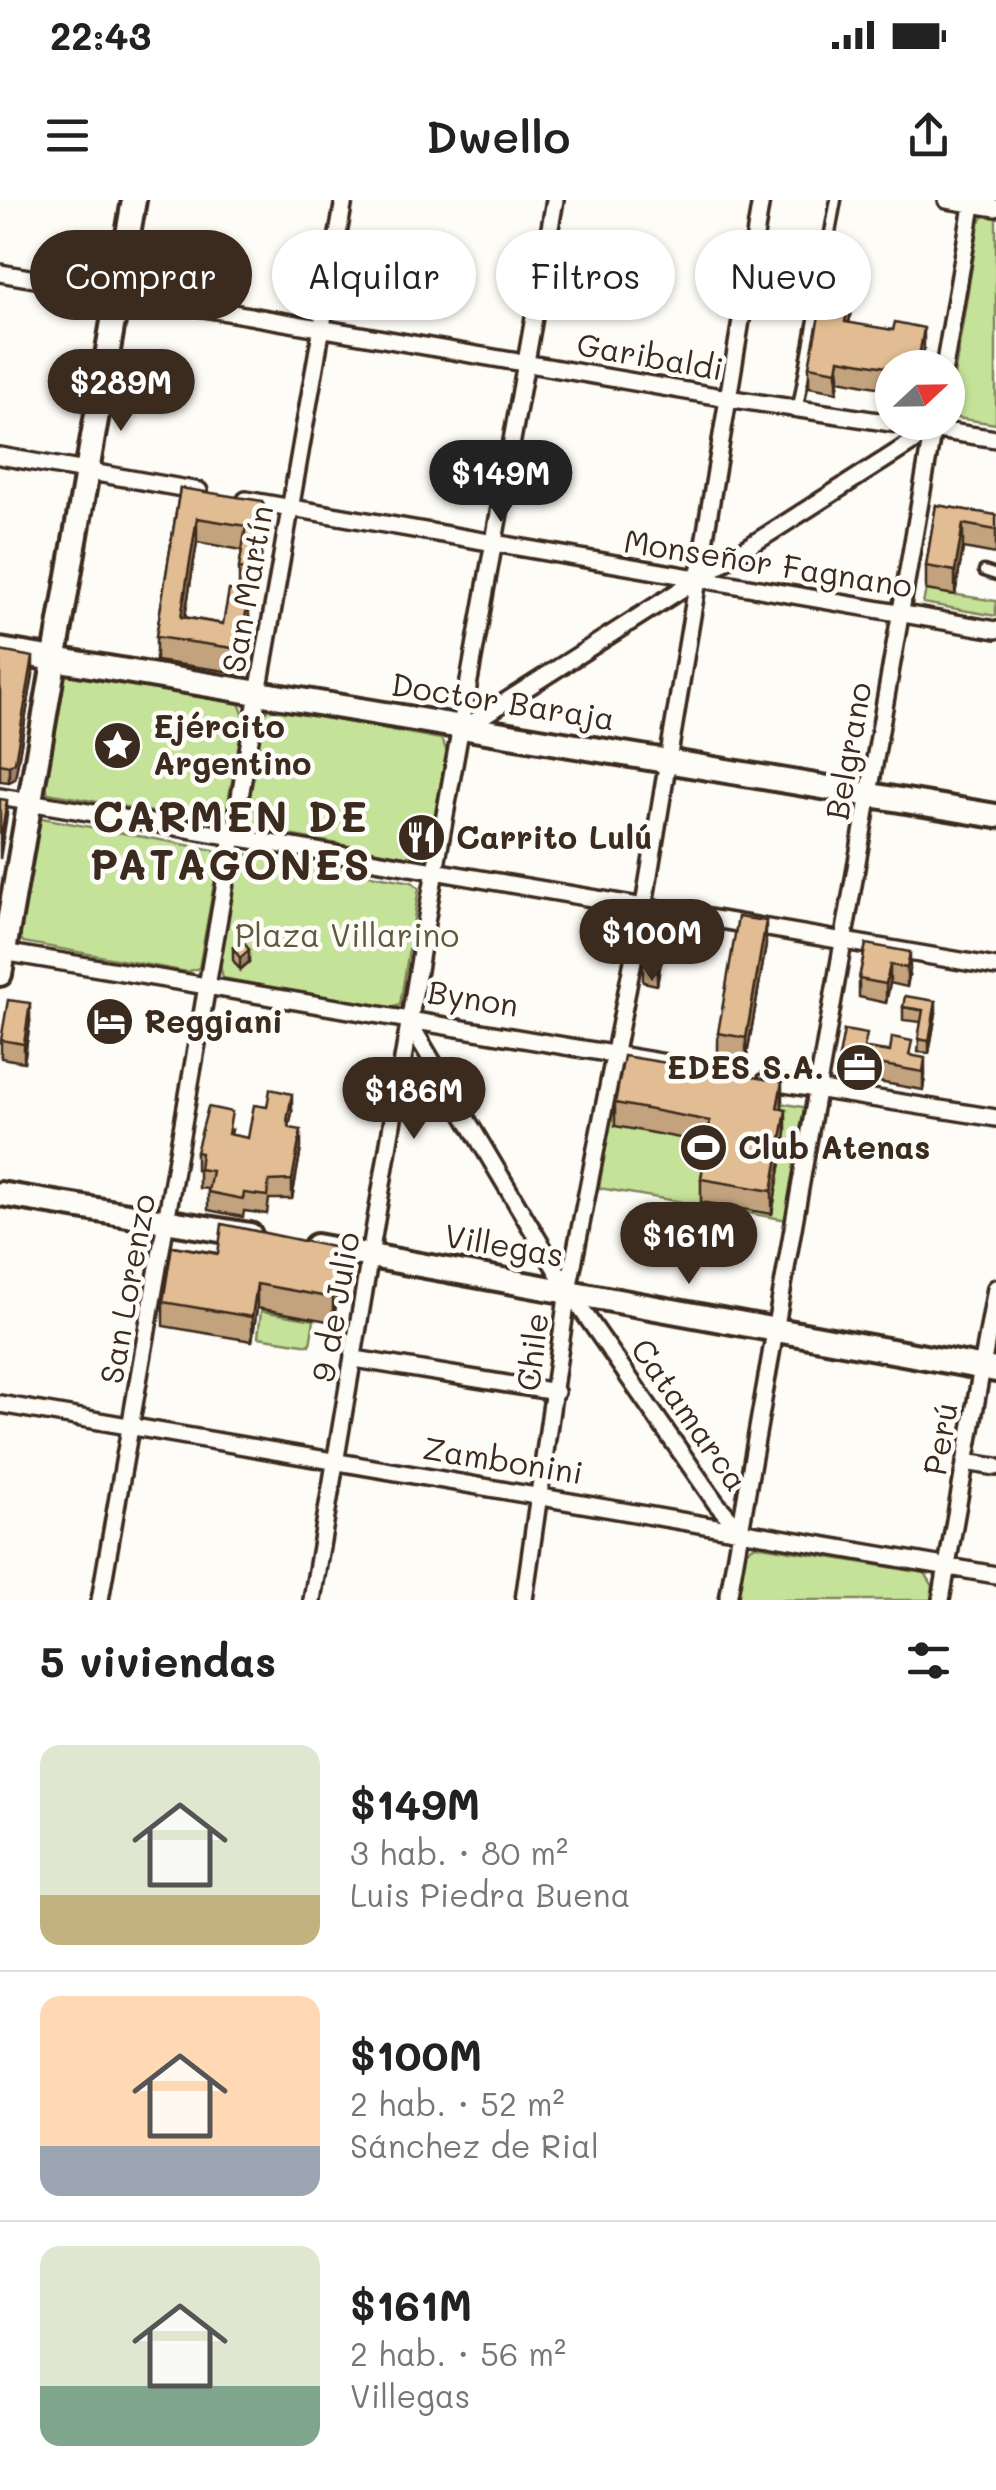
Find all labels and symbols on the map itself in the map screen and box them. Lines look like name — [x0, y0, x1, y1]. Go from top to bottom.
street label: Garibaldi — [574, 322, 727, 389]
pin: $289M — [51, 349, 191, 434]
north arrow — [875, 350, 965, 440]
pin: $149M — [431, 440, 571, 525]
street label: San Martín — [211, 502, 281, 676]
street label: Monseñor Fagnano — [621, 518, 915, 606]
street label: Doctor Baraja — [389, 662, 618, 738]
street label: Belgrano — [814, 679, 880, 823]
place label: Ejército Argentino — [153, 704, 311, 783]
place icon: Ejército Argentino — [92, 719, 144, 771]
district label: CARMEN DE PATAGONES — [90, 788, 372, 891]
restaurant icon: Carrito Lulú — [395, 812, 447, 864]
place label: Carrito Lulú — [456, 815, 653, 857]
pin: $100M — [582, 899, 722, 984]
park label: Plaza Villarino — [235, 913, 459, 955]
street label: Bynon — [425, 969, 522, 1026]
hotel icon: Reggiani — [83, 996, 135, 1048]
place label: Reggiani — [144, 999, 283, 1041]
office icon: EDES S.A. — [833, 1042, 885, 1094]
place label: EDES S.A. — [666, 1045, 824, 1087]
pin: $186M — [344, 1057, 484, 1142]
sports icon: Club Atenas — [677, 1122, 729, 1174]
place label: Club Atenas — [738, 1125, 930, 1167]
street label: San Lorenzo — [89, 1190, 163, 1387]
pin: $161M — [619, 1202, 759, 1287]
street label: Villegas — [441, 1213, 567, 1275]
street label: 9 de Julio — [300, 1228, 368, 1385]
street label: Chile — [505, 1310, 557, 1393]
street label: Catamarca — [623, 1329, 759, 1498]
street label: Perú — [912, 1399, 966, 1478]
street label: Zambonini — [420, 1426, 586, 1492]

